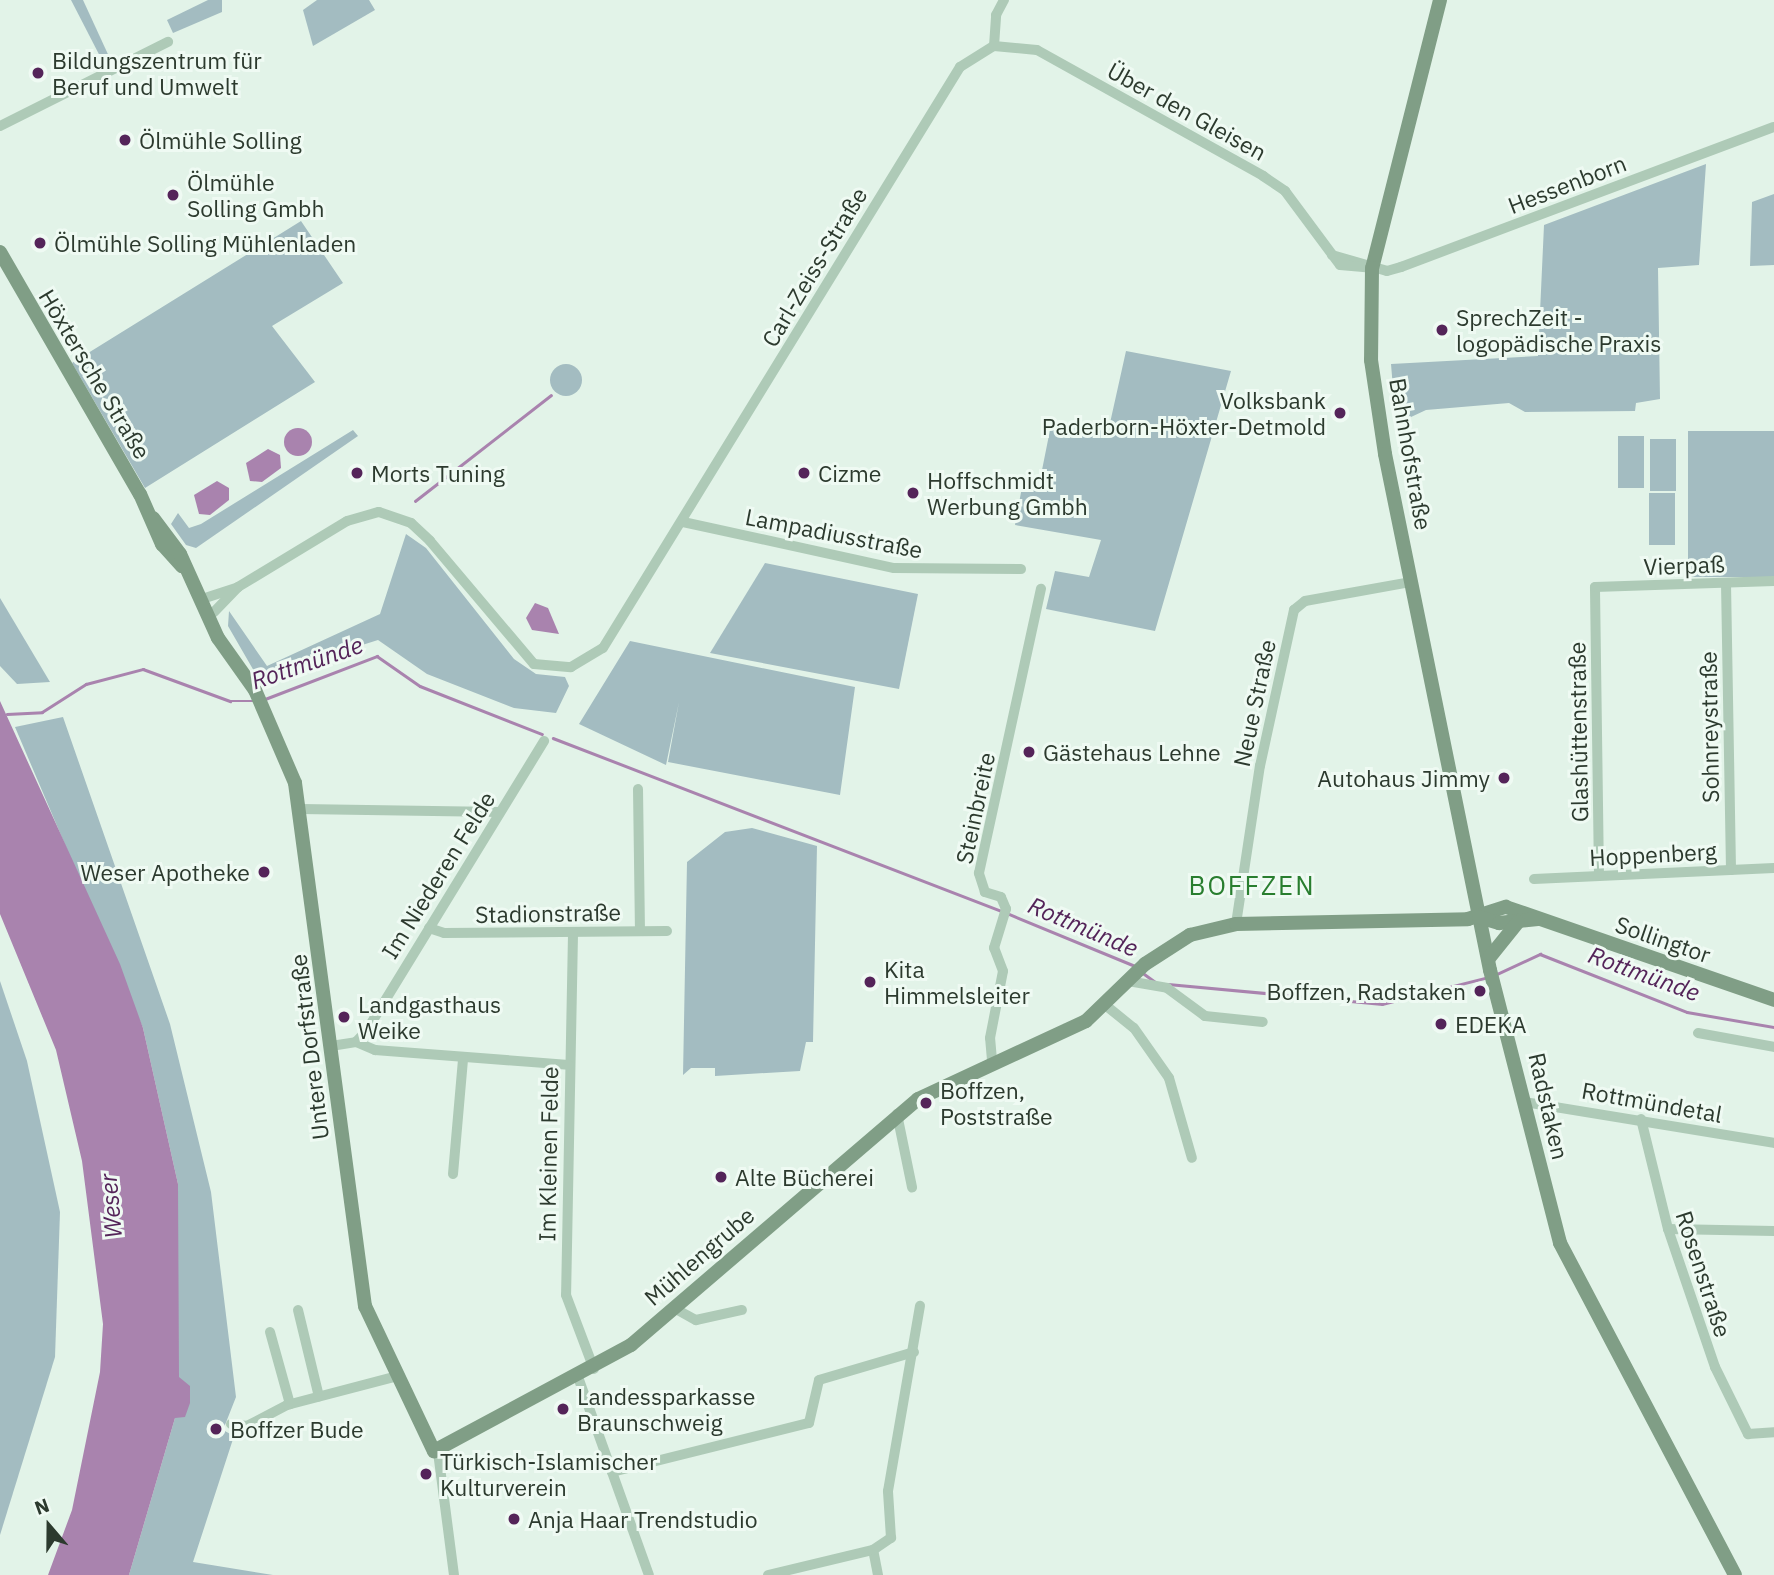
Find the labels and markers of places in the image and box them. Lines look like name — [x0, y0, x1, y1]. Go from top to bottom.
place label: Bildungszentrum für Beruf und Umwelt — [52, 46, 262, 100]
marker: Bildungszentrum für Beruf und Umwelt — [30, 65, 46, 81]
place label: Ölmühle Solling — [139, 126, 302, 154]
marker: Ölmühle Solling — [117, 132, 133, 148]
place label: Ölmühle Solling Gmbh — [187, 168, 324, 222]
marker: Ölmühle Solling Gmbh — [165, 187, 181, 203]
place label: Ölmühle Solling Mühlenladen — [54, 229, 356, 257]
marker: Ölmühle Solling Mühlenladen — [32, 235, 48, 251]
place label: SprechZeit - logopädische Praxis — [1456, 303, 1662, 357]
marker: SprechZeit - logopädische Praxis — [1434, 322, 1450, 338]
place label: Volksbank Paderborn-Höxter-Detmold — [1042, 386, 1326, 440]
marker: Volksbank Paderborn-Höxter-Detmold — [1332, 405, 1348, 421]
place label: Morts Tuning — [371, 459, 505, 487]
place label: Cizme — [818, 459, 881, 487]
marker: Morts Tuning — [349, 465, 365, 481]
marker: Cizme — [796, 465, 812, 481]
place label: Hoffschmidt Werbung Gmbh — [927, 466, 1088, 520]
marker: Hoffschmidt Werbung Gmbh — [905, 485, 921, 501]
place label: Gästehaus Lehne — [1043, 738, 1221, 766]
marker: Gästehaus Lehne — [1021, 744, 1037, 760]
place label: Autohaus Jimmy — [1317, 764, 1490, 792]
marker: Autohaus Jimmy — [1496, 770, 1512, 786]
place label: Weser Apotheke — [80, 858, 250, 886]
marker: Weser Apotheke — [256, 864, 272, 880]
place label: Kita Himmelsleiter — [884, 955, 1030, 1009]
marker: Kita Himmelsleiter — [862, 974, 878, 990]
place label: Boffzen, Radstaken — [1267, 977, 1466, 1005]
marker: Boffzen, Radstaken — [1472, 983, 1488, 999]
place label: Landgasthaus Weike — [358, 990, 501, 1044]
marker: Landgasthaus Weike — [336, 1009, 352, 1025]
place label: EDEKA — [1455, 1010, 1527, 1038]
marker: EDEKA — [1433, 1016, 1449, 1032]
place label: Boffzen, Poststraße — [940, 1076, 1053, 1130]
marker: Boffzen, Poststraße — [918, 1095, 934, 1111]
place label: Alte Bücherei — [735, 1163, 874, 1191]
marker: Alte Bücherei — [713, 1169, 729, 1185]
place label: Landessparkasse Braunschweig — [577, 1382, 755, 1436]
marker: Landessparkasse Braunschweig — [555, 1401, 571, 1417]
place label: Boffzer Bude — [230, 1415, 364, 1443]
marker: Boffzer Bude — [208, 1421, 224, 1437]
place label: Türkisch-Islamischer Kulturverein — [440, 1447, 657, 1501]
marker: Türkisch-Islamischer Kulturverein — [418, 1466, 434, 1482]
place label: Anja Haar Trendstudio — [528, 1505, 758, 1533]
marker: Anja Haar Trendstudio — [506, 1511, 522, 1527]

